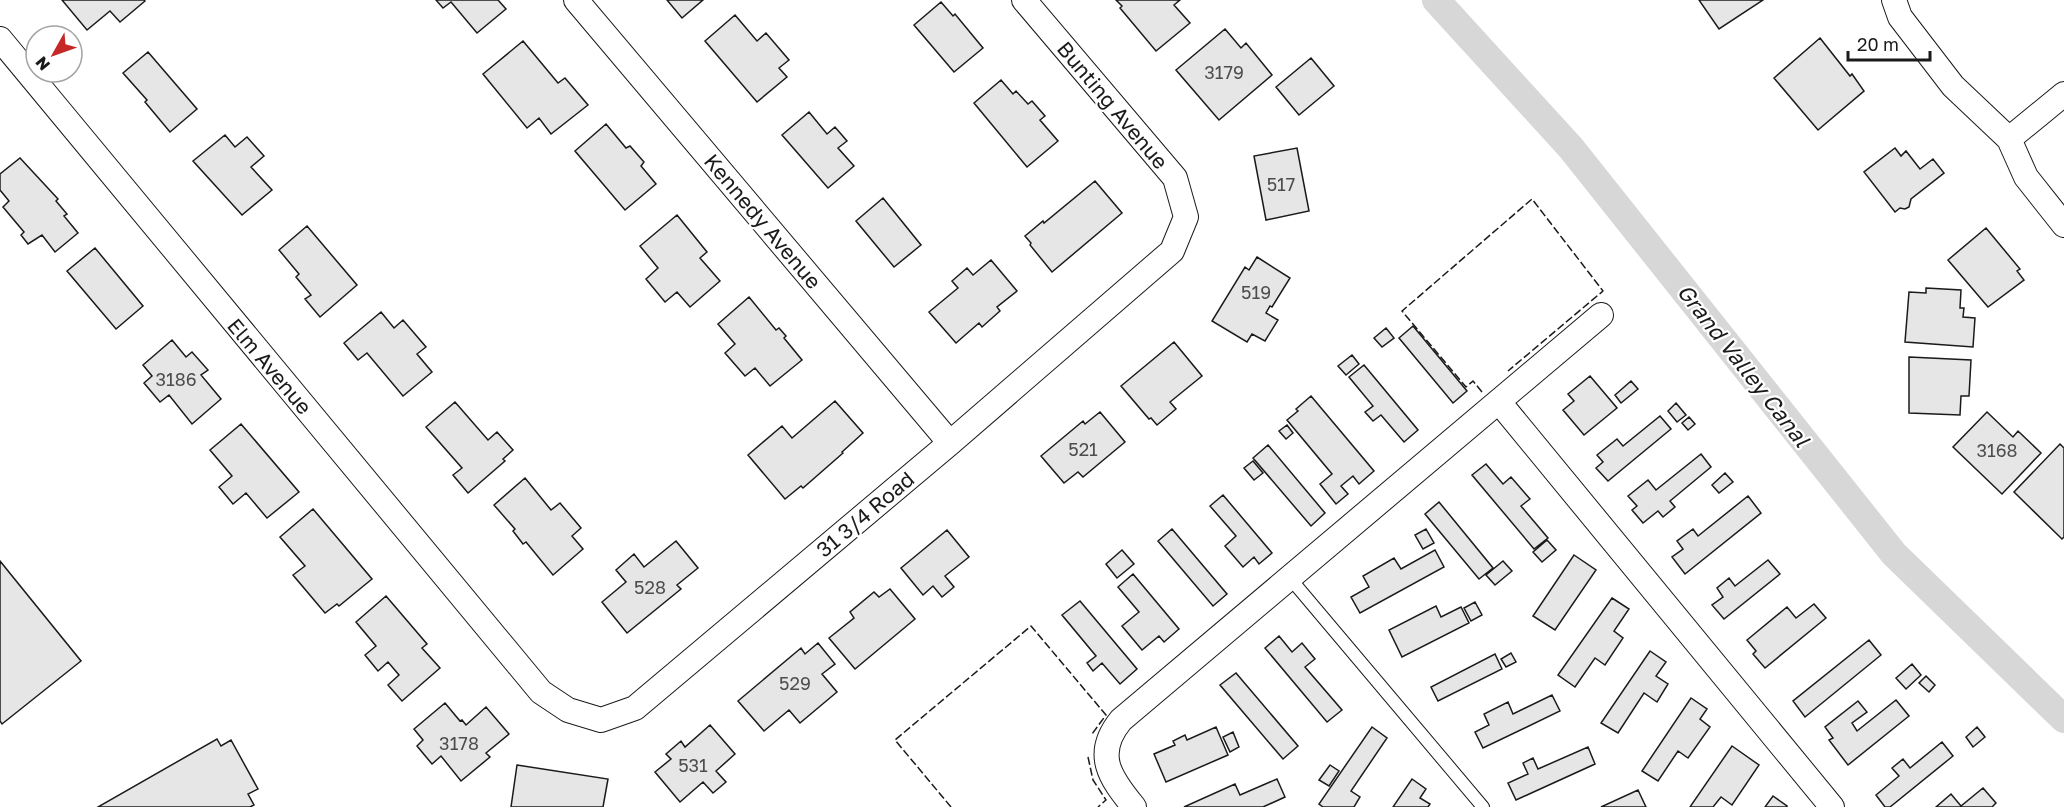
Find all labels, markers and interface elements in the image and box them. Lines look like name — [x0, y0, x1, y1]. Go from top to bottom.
north arrow — [24, 24, 84, 84]
scale bar — [1848, 24, 1930, 62]
text: 20 m — [1857, 33, 1899, 55]
street label: Bunting Avenue — [1052, 36, 1174, 174]
text: N — [31, 53, 54, 75]
house number: 3179 — [1204, 61, 1244, 83]
street label: Kennedy Avenue — [699, 148, 827, 294]
house number: 517 — [1267, 173, 1295, 195]
water label: Grand Valley Canal — [1672, 278, 1817, 453]
house number: 519 — [1241, 281, 1271, 303]
street label: Elm Avenue — [222, 313, 318, 419]
house number: 3186 — [155, 368, 197, 390]
house number: 521 — [1068, 438, 1098, 460]
house number: 3168 — [1976, 439, 2018, 461]
street label: 31 3/4 Road — [811, 466, 919, 562]
house number: 528 — [634, 576, 666, 598]
house number: 529 — [779, 672, 811, 694]
house number: 3178 — [439, 732, 479, 754]
house number: 531 — [678, 754, 708, 776]

